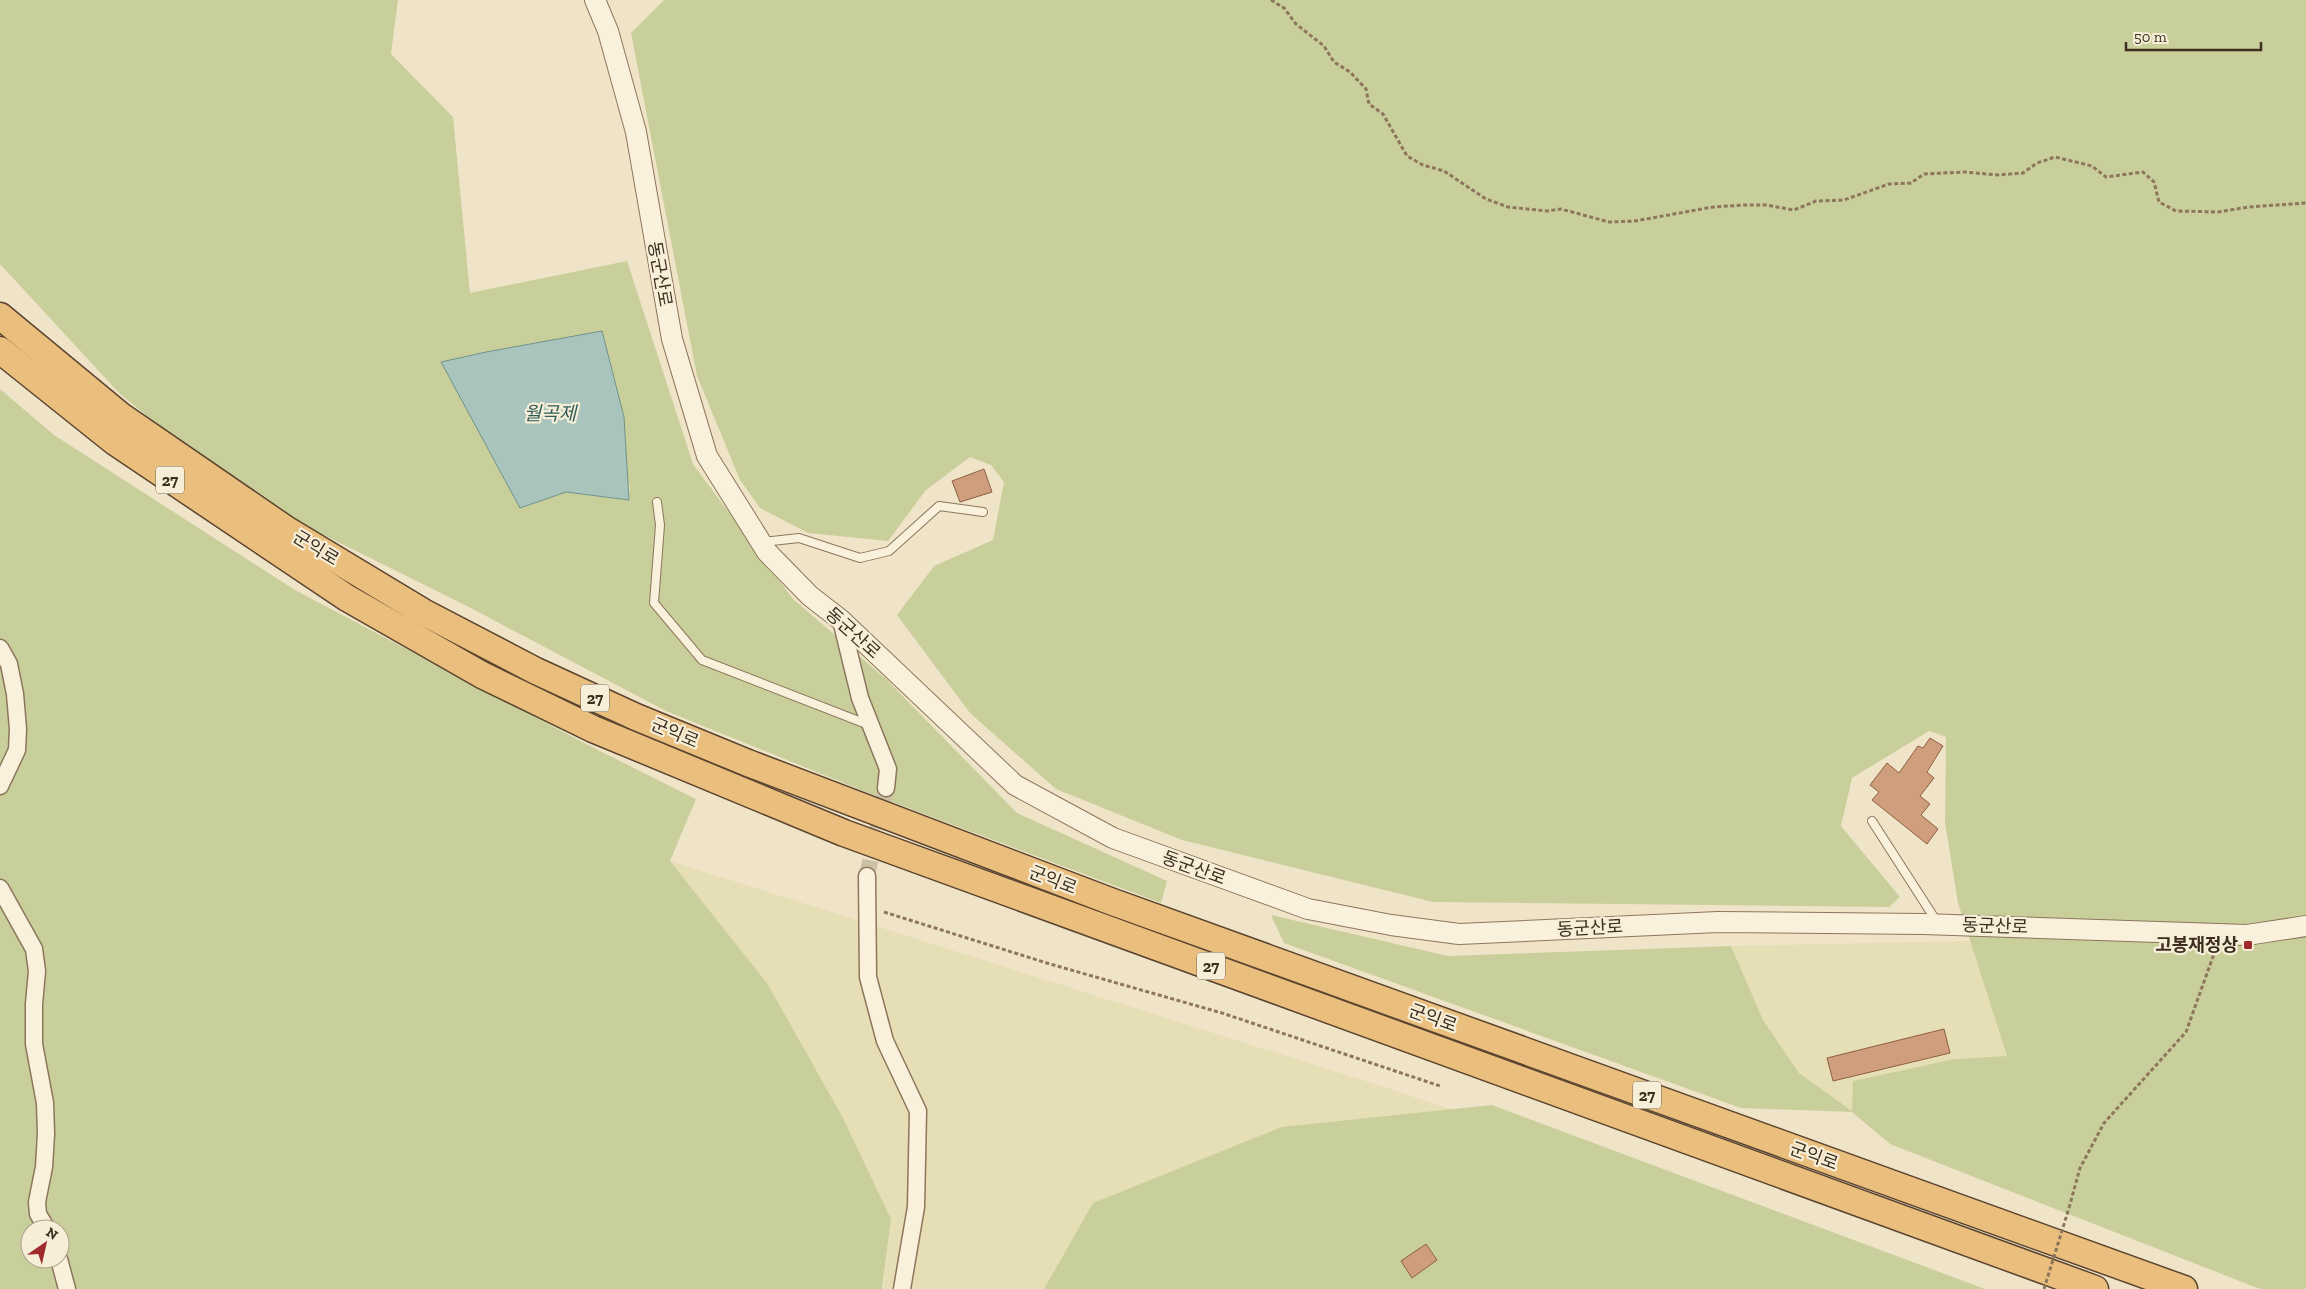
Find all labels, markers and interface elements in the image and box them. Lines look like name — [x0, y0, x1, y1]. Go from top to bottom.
scale bar — [2126, 20, 2261, 52]
text: 50 m — [2134, 28, 2167, 46]
street label: 동군산로 — [643, 239, 677, 309]
water label: 월곡제 — [524, 402, 579, 425]
road number: 27 — [156, 466, 184, 494]
street label: 군익로 — [289, 526, 343, 570]
street label: 동군산로 — [821, 603, 885, 663]
road number: 27 — [581, 684, 609, 711]
street label: 군익로 — [648, 713, 702, 753]
street label: 동군산로 — [1159, 846, 1229, 890]
street label: 군익로 — [1026, 861, 1080, 899]
street label: 동군산로 — [1962, 914, 2028, 938]
street label: 동군산로 — [1556, 915, 1624, 941]
place label: 고봉재정상 — [2155, 934, 2238, 956]
marker: 고봉재정상 — [2242, 939, 2254, 951]
road number: 27 — [1197, 952, 1225, 979]
street label: 군익로 — [1406, 999, 1460, 1037]
road number: 27 — [1633, 1082, 1661, 1108]
street label: 군익로 — [1787, 1137, 1841, 1175]
north arrow — [20, 1219, 70, 1269]
text: N — [43, 1224, 61, 1244]

